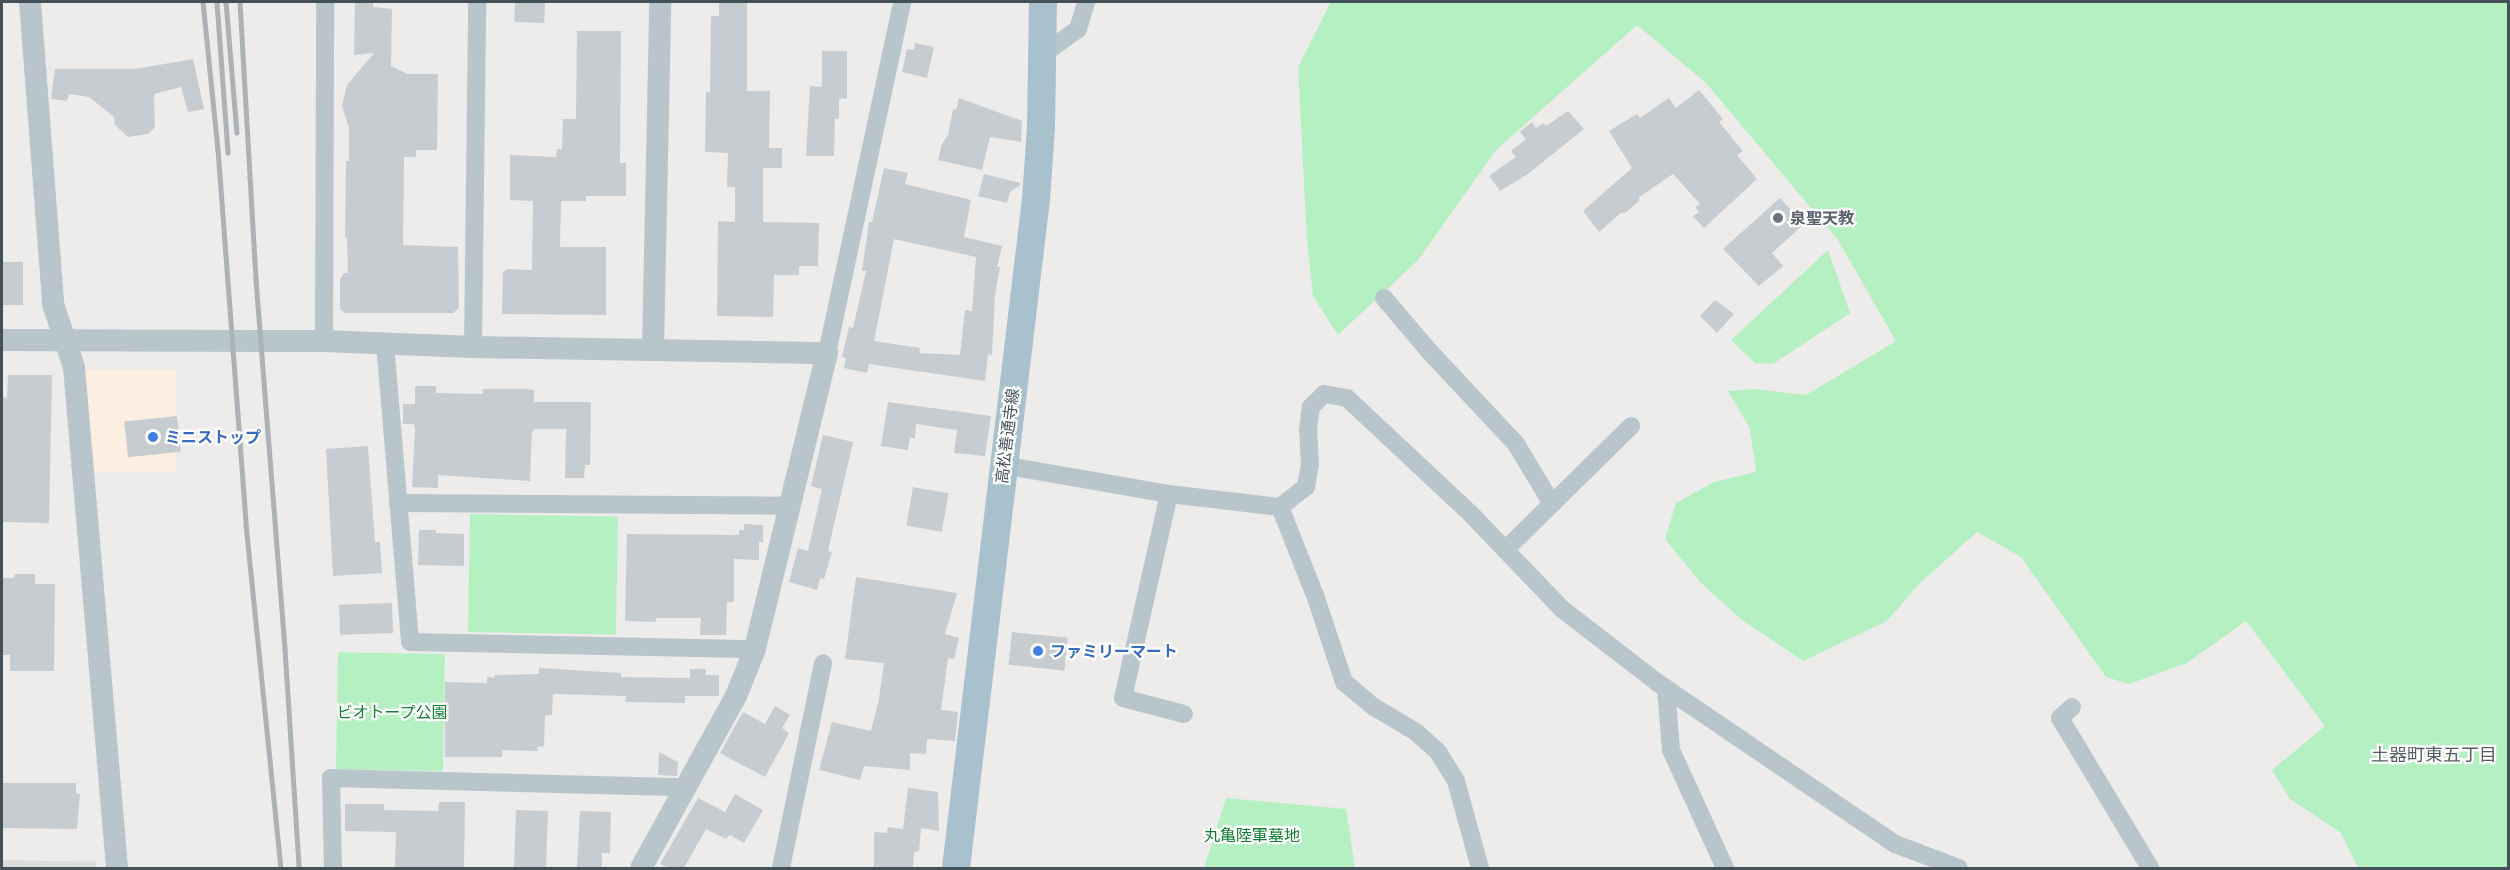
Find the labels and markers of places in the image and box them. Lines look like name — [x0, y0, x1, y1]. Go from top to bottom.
place label: 泉聖天教 — [1790, 208, 1854, 228]
marker: 泉聖天教 — [1771, 211, 1785, 225]
place label: ミニストップ — [165, 427, 261, 447]
marker: ミニストップ — [146, 430, 160, 444]
place label: ファミリーマート — [1050, 641, 1178, 661]
marker: ファミリーマート — [1031, 644, 1045, 658]

